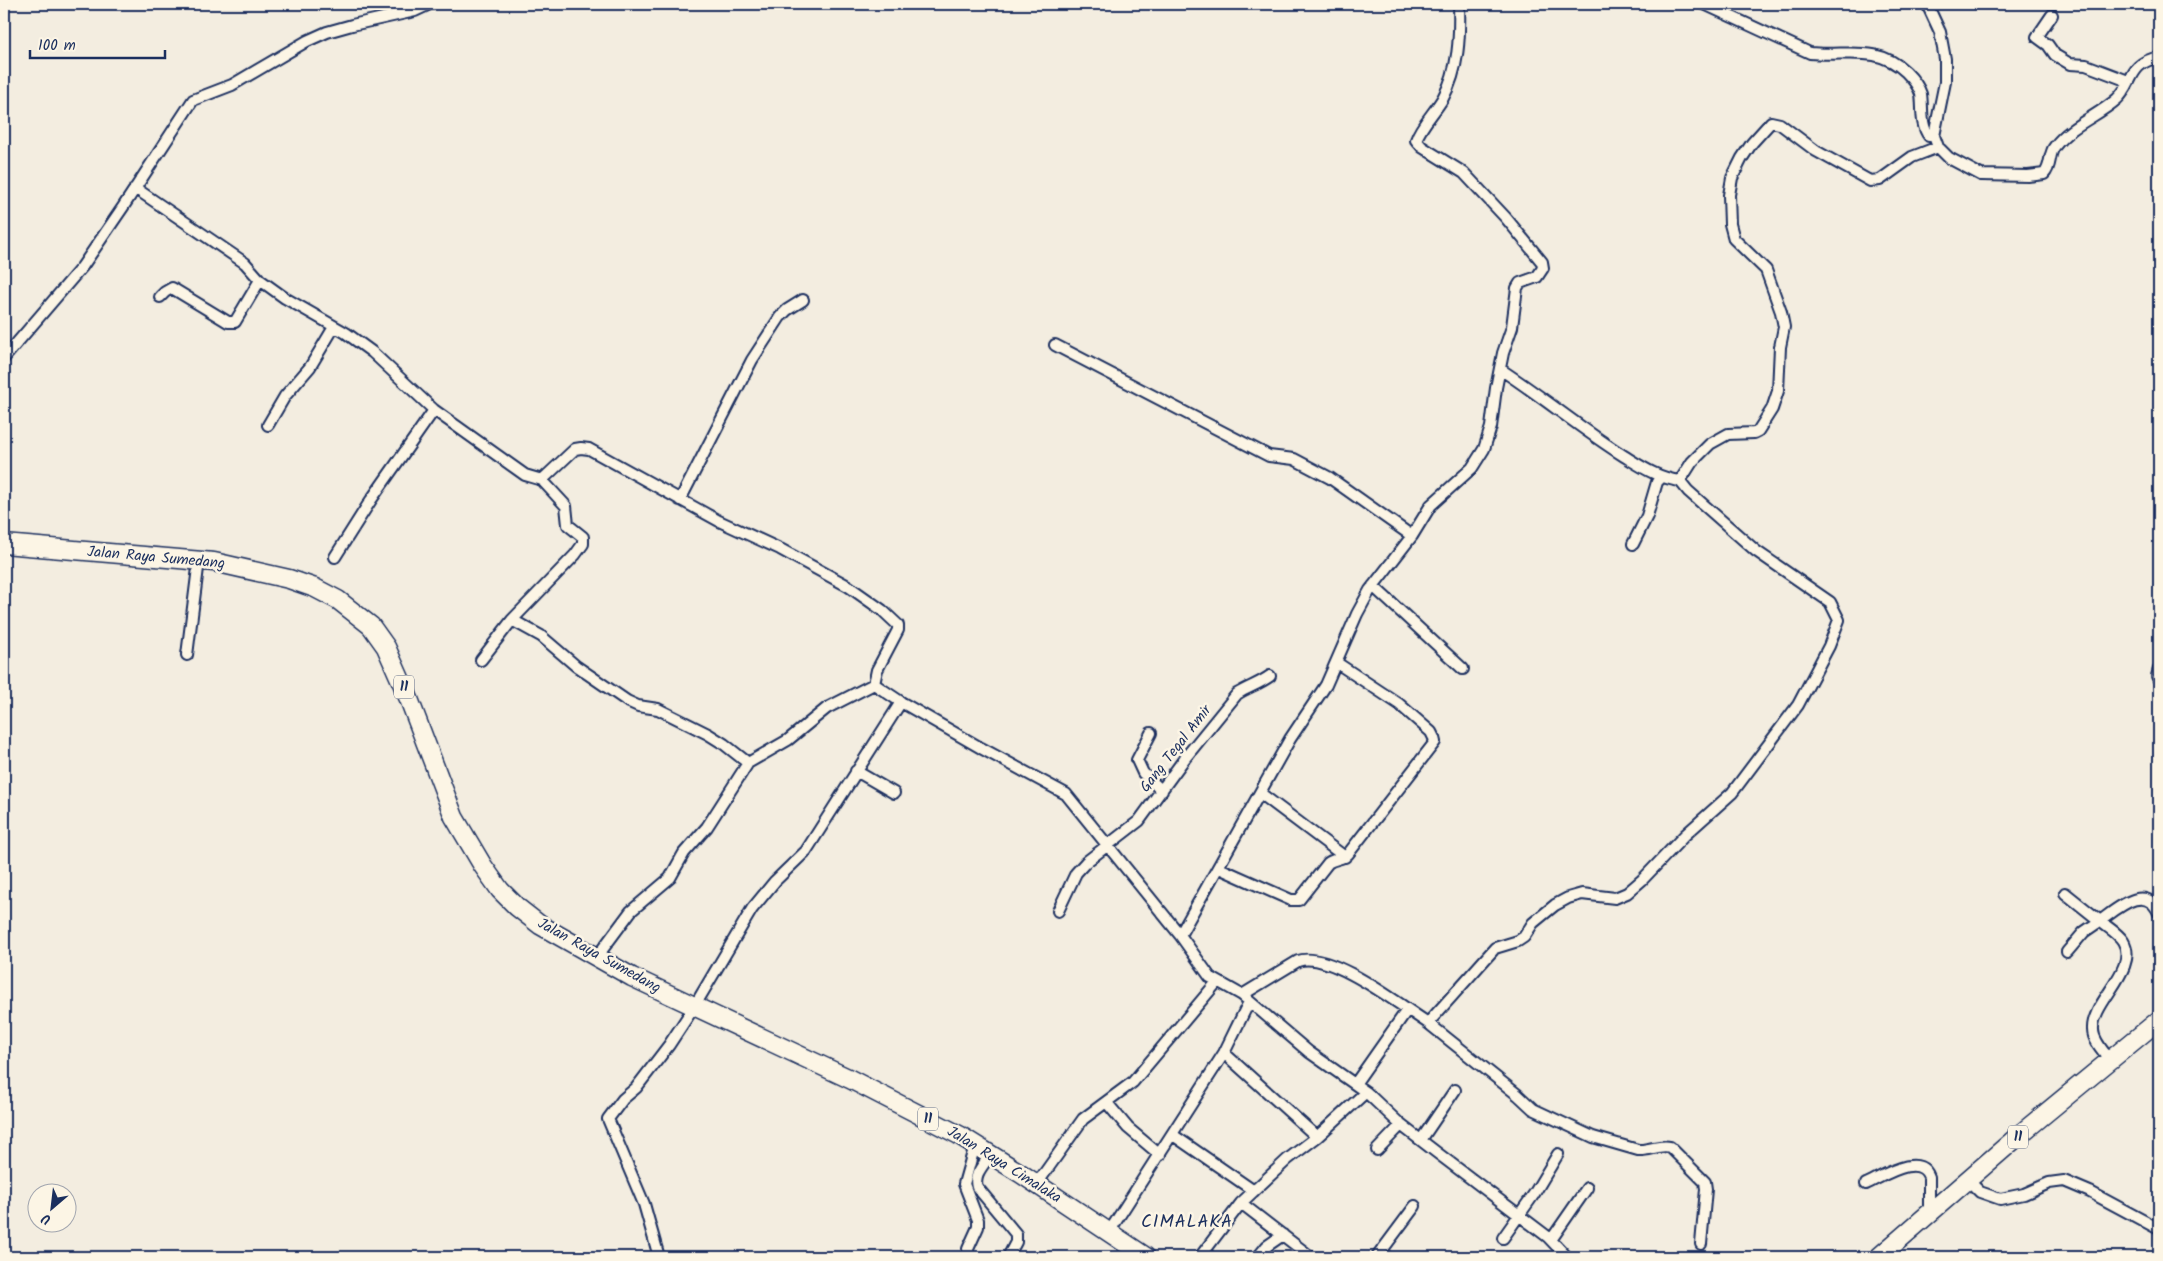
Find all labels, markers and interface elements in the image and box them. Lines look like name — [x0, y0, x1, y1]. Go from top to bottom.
scale bar — [30, 28, 165, 60]
text: 100 m — [38, 34, 76, 58]
street label: Jalan Raya Sumedang — [86, 540, 226, 576]
road number: 11 — [394, 676, 414, 699]
street label: Gang Tegal Amir — [1134, 699, 1219, 798]
street label: Jalan Raya Sumedang — [533, 912, 665, 1000]
road number: 11 — [918, 1108, 938, 1130]
street label: Jalan Raya Cimalaka — [942, 1120, 1066, 1210]
road number: 11 — [2008, 1126, 2028, 1148]
north arrow — [28, 1184, 78, 1234]
text: U — [37, 1207, 55, 1230]
district label: CIMALAKA — [1141, 1208, 1233, 1237]

